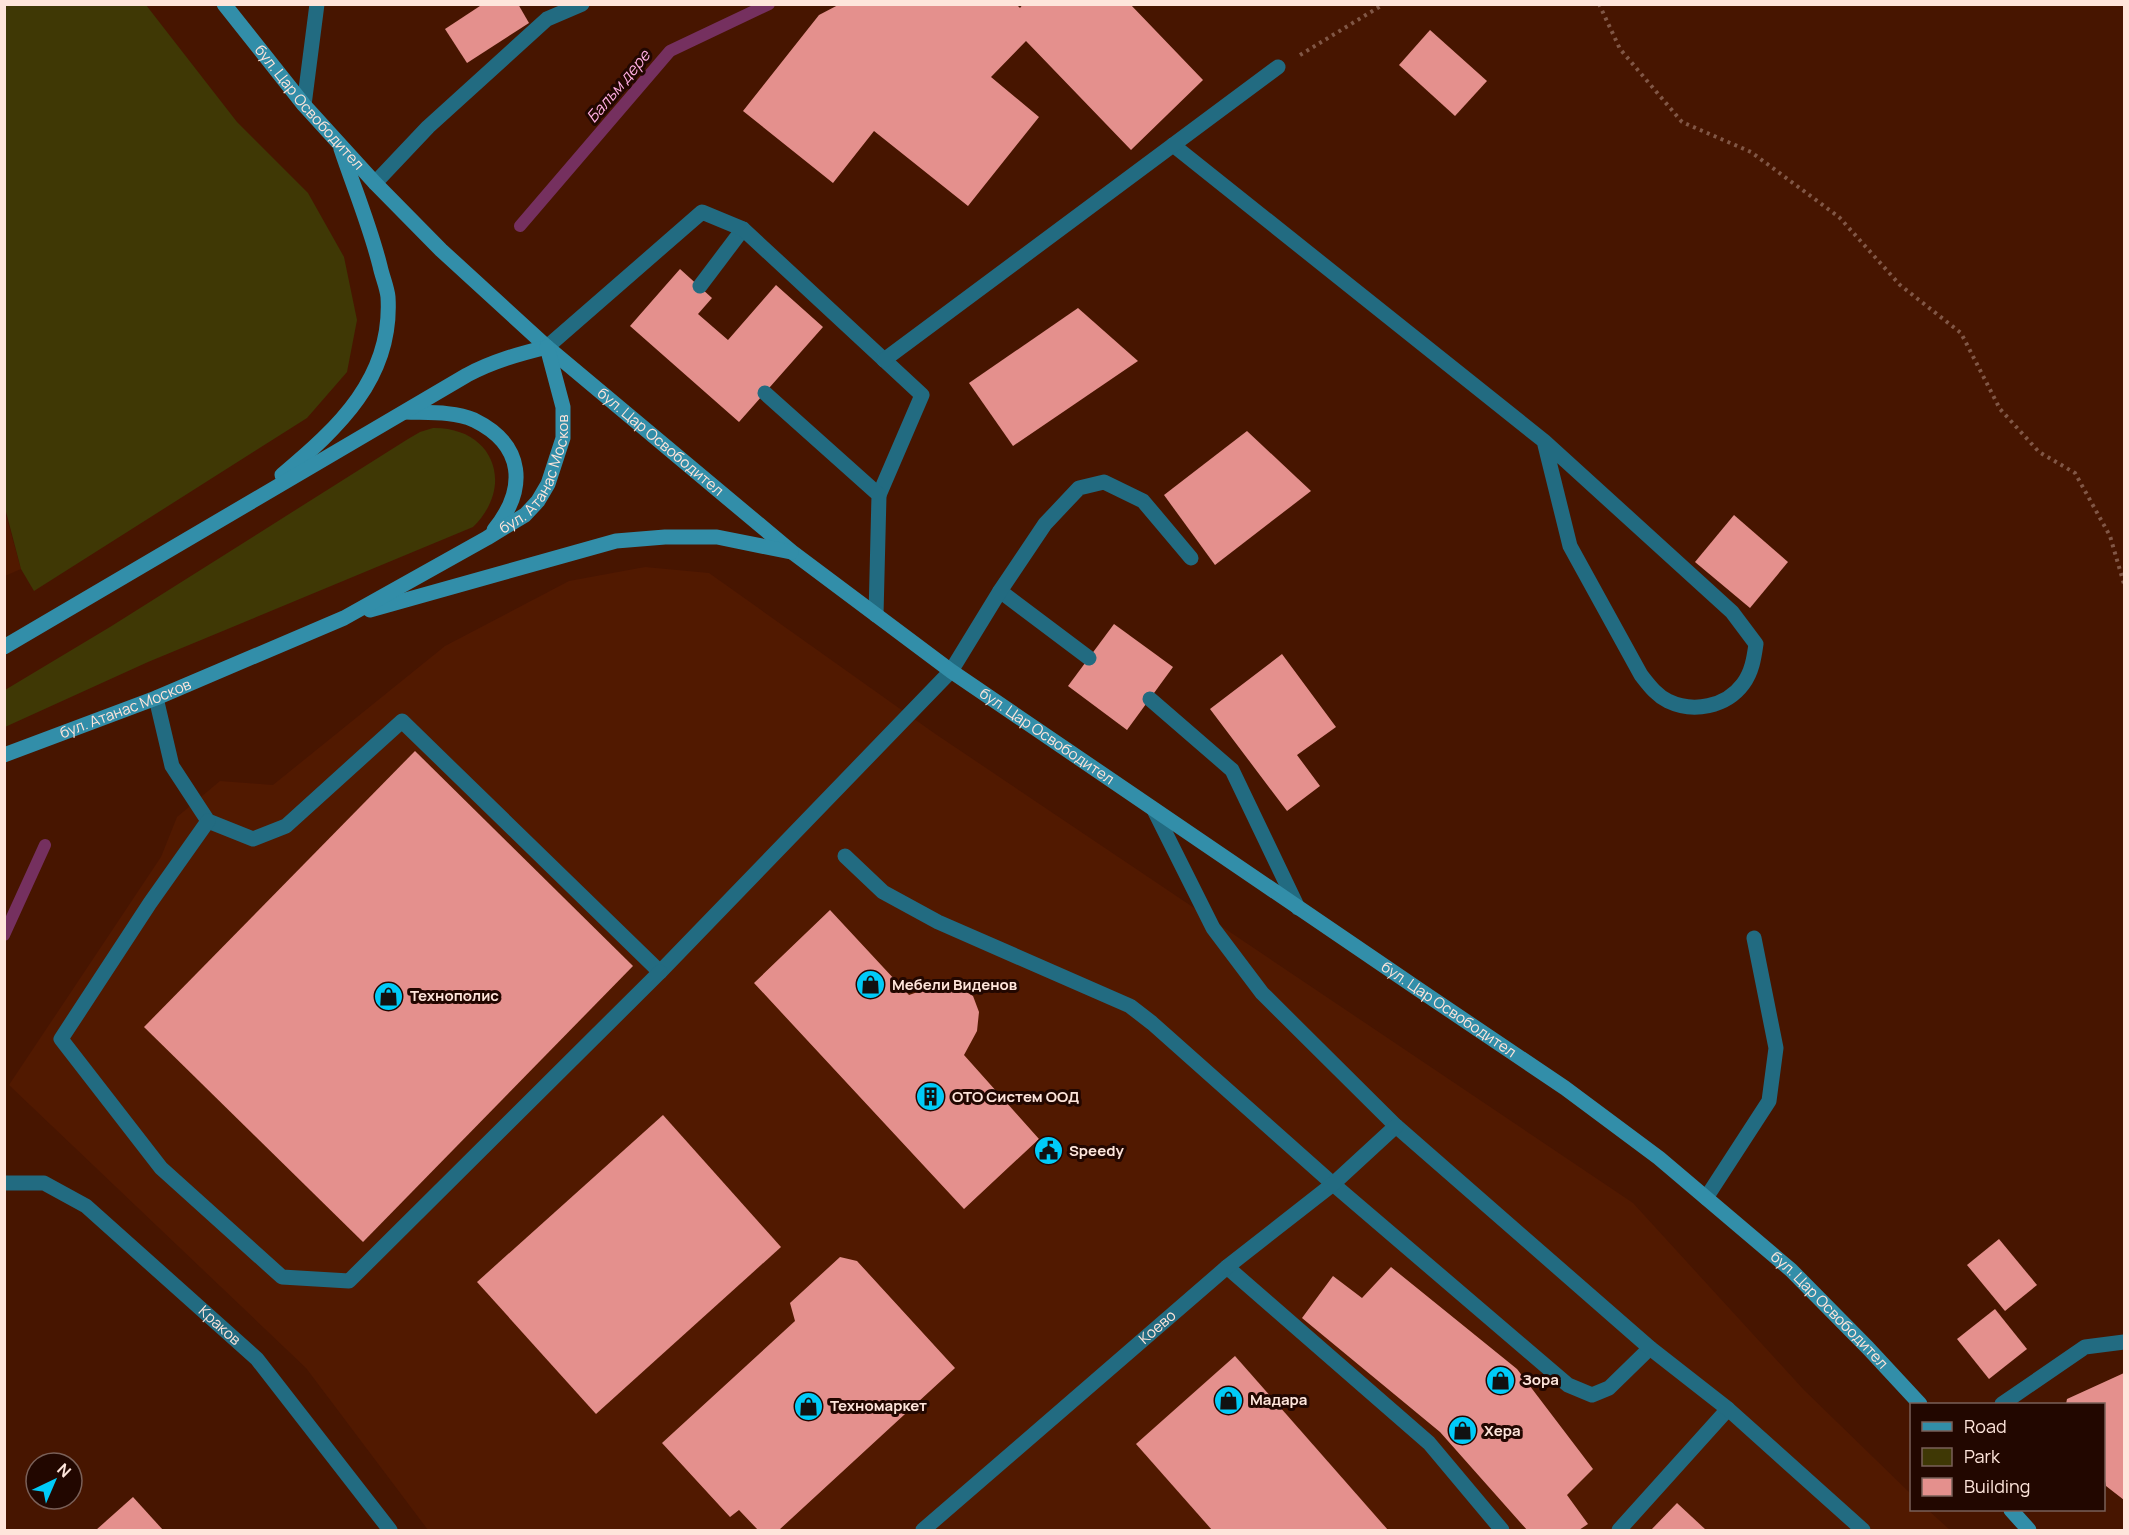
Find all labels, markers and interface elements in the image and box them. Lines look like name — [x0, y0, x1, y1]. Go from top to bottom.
street label: бул. Цар Освободител — [250, 40, 369, 174]
water label: Балъм дере — [581, 44, 656, 127]
street label: бул. Цар Освободител — [593, 383, 728, 501]
street label: бул. Атанас Москов — [495, 415, 573, 538]
street label: бул. Атанас Москов — [57, 673, 194, 743]
street label: бул. Цар Освободител — [976, 682, 1119, 789]
street label: бул. Цар Освободител — [1377, 956, 1521, 1062]
shop icon: Мебели Виденов — [855, 969, 887, 1001]
place label: Мебели Виденов — [892, 974, 1017, 995]
shop icon: Технополис — [373, 980, 405, 1012]
place label: Технополис — [410, 985, 499, 1006]
building icon: ОТО Систем ООД — [915, 1081, 947, 1113]
place label: ОТО Систем ООД — [952, 1086, 1079, 1107]
public building icon: Speedy — [1032, 1135, 1064, 1167]
place label: Speedy — [1069, 1140, 1124, 1161]
street label: бул. Цар Освободител — [1766, 1246, 1893, 1373]
street label: Краков — [194, 1300, 246, 1350]
street label: Коево — [1134, 1305, 1180, 1349]
shop icon: Зора — [1485, 1364, 1517, 1396]
place label: Зора — [1522, 1369, 1559, 1390]
shop icon: Мадара — [1213, 1384, 1245, 1416]
place label: Мадара — [1250, 1389, 1308, 1410]
shop icon: Техномаркет — [793, 1390, 825, 1422]
place label: Техномаркет — [830, 1395, 927, 1416]
legend — [1910, 1403, 2105, 1511]
text: Road — [1964, 1414, 2007, 1438]
shop icon: Хера — [1447, 1415, 1479, 1447]
place label: Хера — [1484, 1420, 1521, 1441]
text: Park — [1964, 1444, 2001, 1468]
north arrow — [24, 1451, 84, 1511]
text: N — [53, 1458, 76, 1482]
text: Building — [1964, 1474, 2030, 1498]

